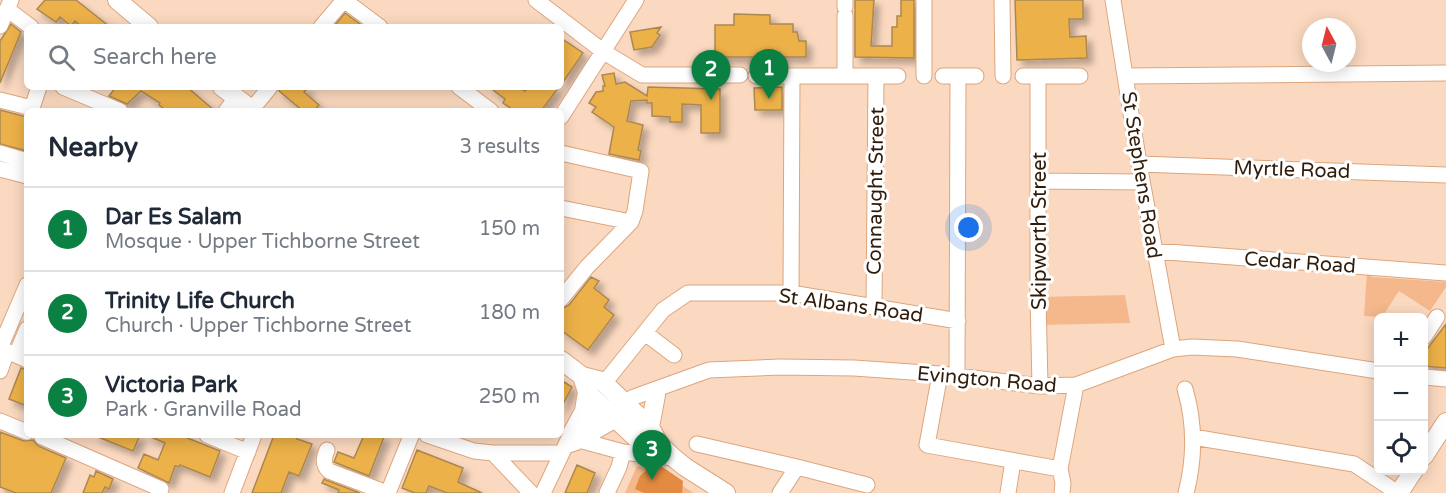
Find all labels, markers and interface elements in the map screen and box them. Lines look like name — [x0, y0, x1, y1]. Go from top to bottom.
north arrow — [1302, 18, 1356, 72]
search box — [24, 24, 564, 90]
icon: search — [45, 41, 78, 74]
text: Search here — [93, 44, 217, 70]
pin: 1 — [750, 50, 788, 99]
pin: 2 — [692, 51, 730, 100]
street label: St Stephens Road — [1116, 90, 1166, 260]
street label: Connaught Street — [863, 106, 889, 275]
text: Nearby — [48, 132, 138, 163]
text: 3 results — [460, 135, 540, 159]
street label: Skipworth Street — [1028, 152, 1052, 310]
street label: Myrtle Road — [1233, 156, 1351, 184]
text: Dar Es Salam — [105, 204, 242, 230]
your location — [954, 213, 983, 242]
text: 1 — [61, 217, 74, 241]
text: 150 m — [479, 217, 540, 241]
text: Mosque · Upper Tichborne Street — [105, 230, 420, 254]
street label: Cedar Road — [1243, 247, 1357, 279]
street label: St Albans Road — [777, 284, 925, 328]
text: Trinity Life Church — [105, 288, 295, 314]
text: 2 — [61, 301, 74, 325]
text: 180 m — [479, 301, 540, 325]
map controls — [1374, 313, 1428, 475]
button: + — [1374, 313, 1428, 367]
text: Church · Upper Tichborne Street — [105, 314, 411, 338]
street label: Evington Road — [916, 362, 1058, 398]
button: − — [1374, 367, 1428, 421]
text: Victoria Park — [105, 372, 238, 398]
text: 3 — [61, 385, 74, 409]
text: 250 m — [479, 385, 540, 409]
text: Park · Granville Road — [105, 398, 302, 422]
button: locate — [1374, 421, 1428, 475]
pin: 3 — [632, 430, 672, 480]

